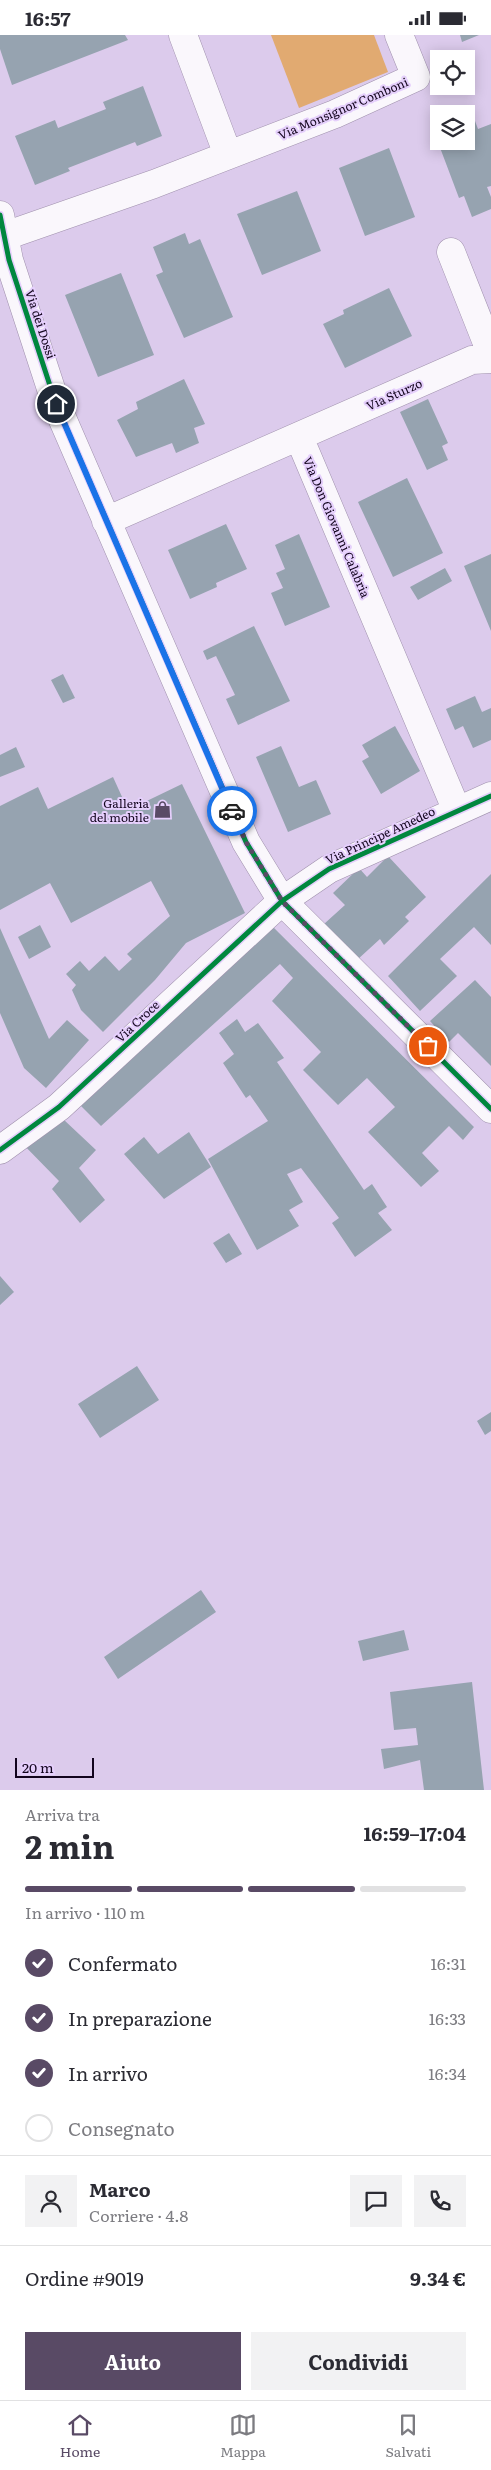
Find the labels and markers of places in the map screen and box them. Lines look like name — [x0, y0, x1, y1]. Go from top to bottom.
pin — [35, 383, 77, 425]
place label: Galleria del mobile — [90, 794, 150, 826]
shop icon: Galleria del mobile — [153, 800, 173, 820]
pin — [407, 1025, 449, 1067]

